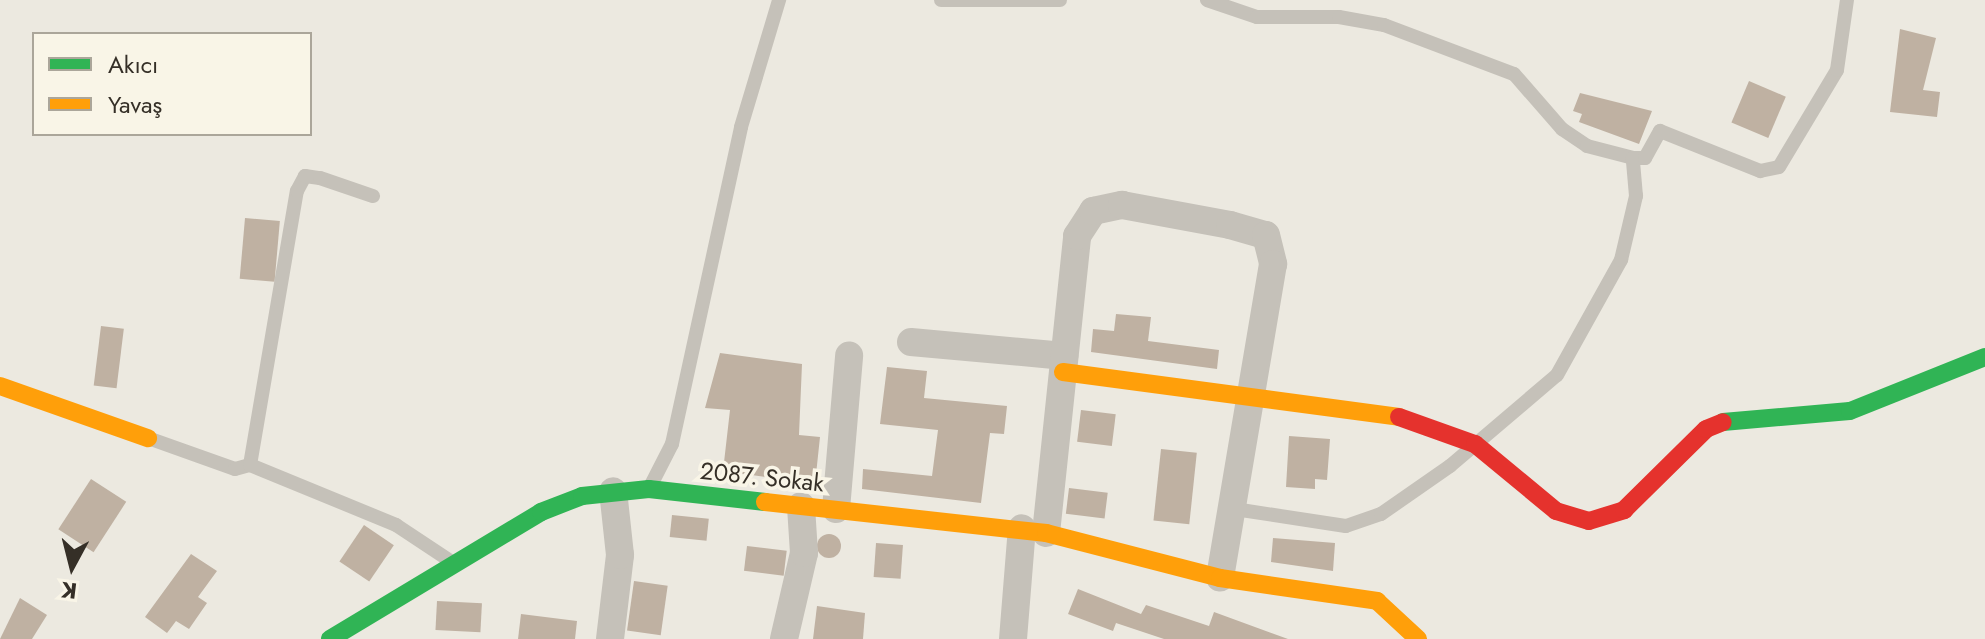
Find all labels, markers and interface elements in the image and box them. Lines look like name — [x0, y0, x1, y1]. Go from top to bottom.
legend — [32, 32, 312, 136]
text: Akıcı — [108, 47, 158, 82]
text: Yavaş — [108, 87, 162, 122]
street label: 2087. Sokak — [699, 456, 825, 498]
north arrow — [32, 527, 112, 607]
text: K — [59, 574, 79, 608]

